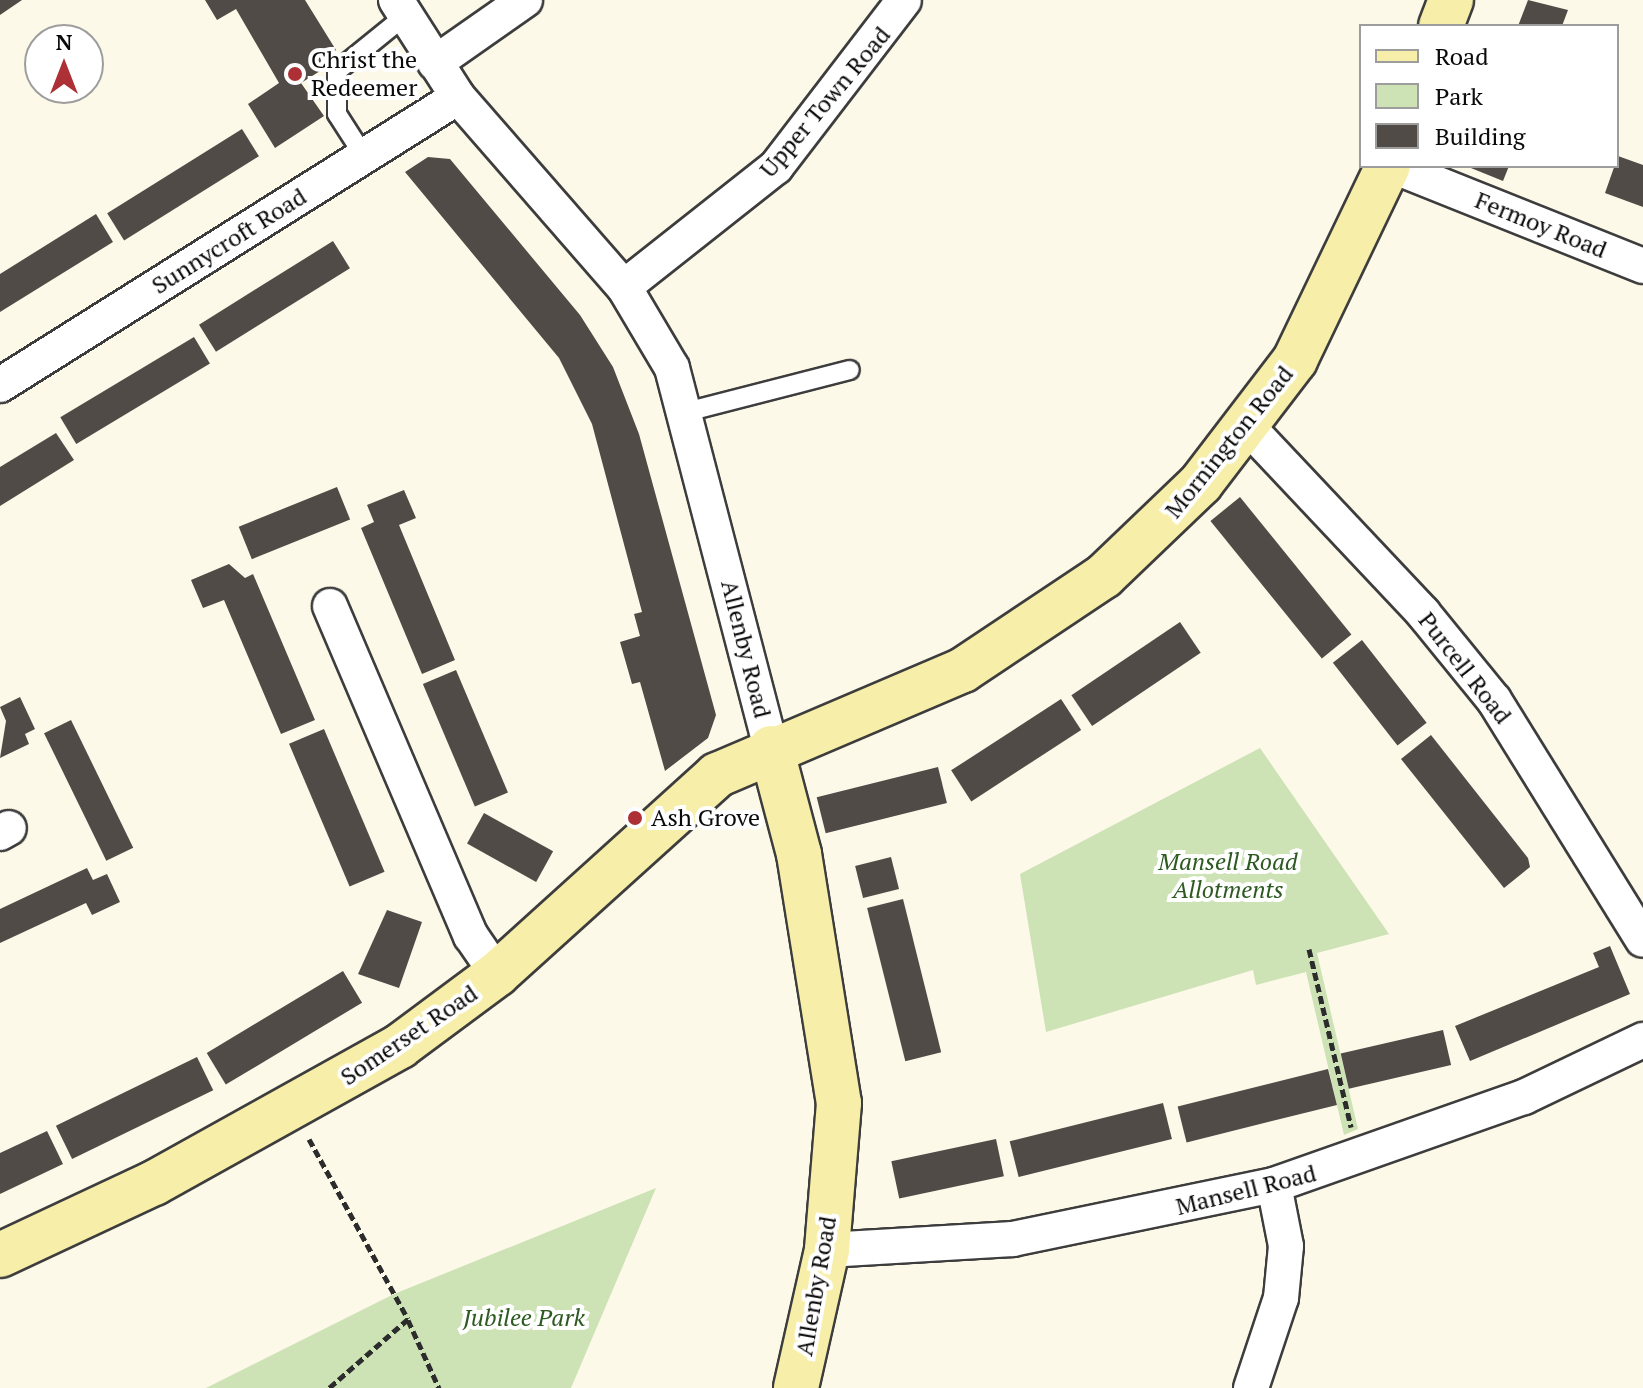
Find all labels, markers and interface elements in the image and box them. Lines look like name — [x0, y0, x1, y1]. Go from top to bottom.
street label: Upper Town Road — [754, 21, 896, 183]
north arrow — [24, 24, 104, 104]
legend — [1359, 24, 1619, 168]
text: N — [56, 27, 72, 56]
text: Road — [1435, 40, 1489, 72]
place label: Christ the Redeemer — [311, 46, 417, 102]
marker: Christ the Redeemer — [286, 65, 304, 83]
text: Park — [1435, 80, 1483, 112]
text: Building — [1435, 120, 1525, 152]
street label: Sunnycroft Road — [146, 182, 312, 300]
street label: Fermoy Road — [1471, 186, 1611, 264]
street label: Mornington Road — [1159, 360, 1299, 524]
street label: Allenby Road — [715, 577, 777, 721]
street label: Purcell Road — [1412, 606, 1518, 730]
place label: Ash Grove — [651, 804, 760, 832]
marker: Ash Grove — [626, 809, 644, 827]
park label: Mansell Road Allotments — [1158, 848, 1298, 904]
street label: Somerset Road — [335, 979, 483, 1091]
street label: Mansell Road — [1173, 1159, 1319, 1221]
street label: Allenby Road — [790, 1214, 842, 1358]
park label: Jubilee Park — [463, 1304, 585, 1332]

